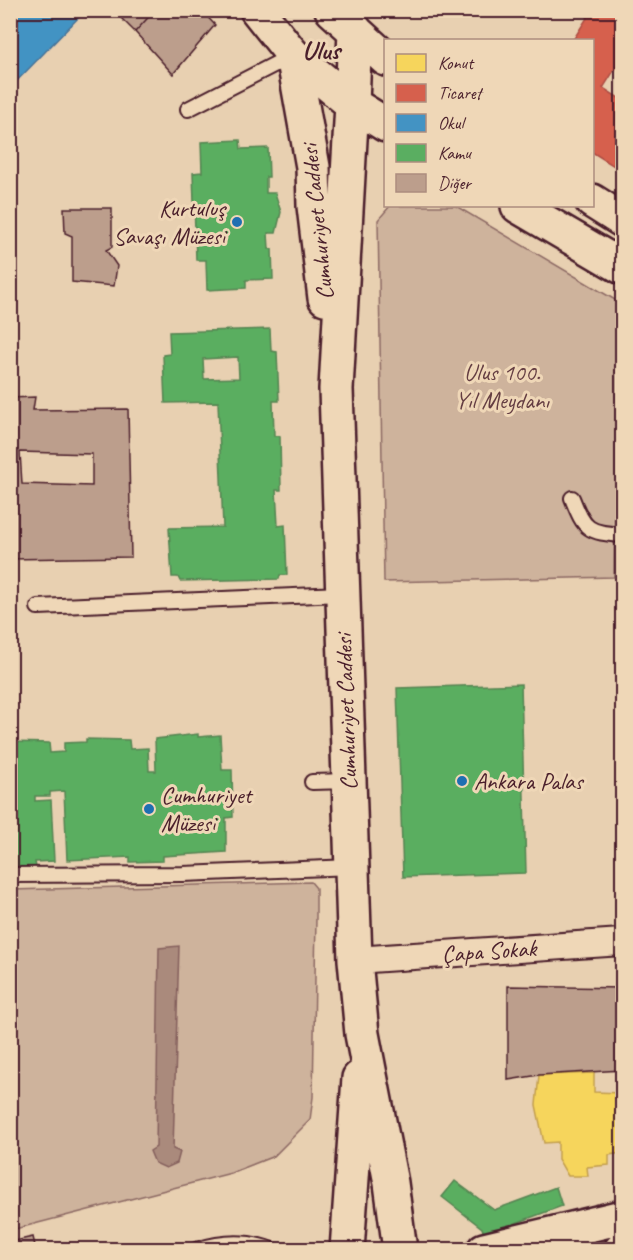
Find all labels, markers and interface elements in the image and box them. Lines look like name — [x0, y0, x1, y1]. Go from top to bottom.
district label: Ulus — [302, 33, 343, 67]
legend — [384, 39, 594, 207]
text: Konut — [438, 52, 475, 74]
text: Ticaret — [438, 82, 485, 104]
text: Okul — [438, 112, 467, 134]
street label: Cumhuriyet Caddesi — [294, 140, 340, 301]
text: Kamu — [438, 142, 472, 164]
text: Diğer — [438, 172, 473, 194]
place label: Kurtuluş Savaşı Müzesi — [113, 193, 228, 251]
marker: Kurtuluş Savaşı Müzesi — [230, 215, 244, 229]
park label: Ulus 100. Yıl Meydanı — [455, 357, 551, 415]
street label: Cumhuriyet Caddesi — [328, 631, 364, 791]
place label: Ankara Palas — [474, 766, 584, 796]
marker: Ankara Palas — [455, 774, 469, 788]
place label: Cumhuriyet Müzesi — [161, 780, 254, 838]
marker: Cumhuriyet Müzesi — [142, 802, 156, 816]
street label: Çapa Sokak — [441, 933, 540, 969]

